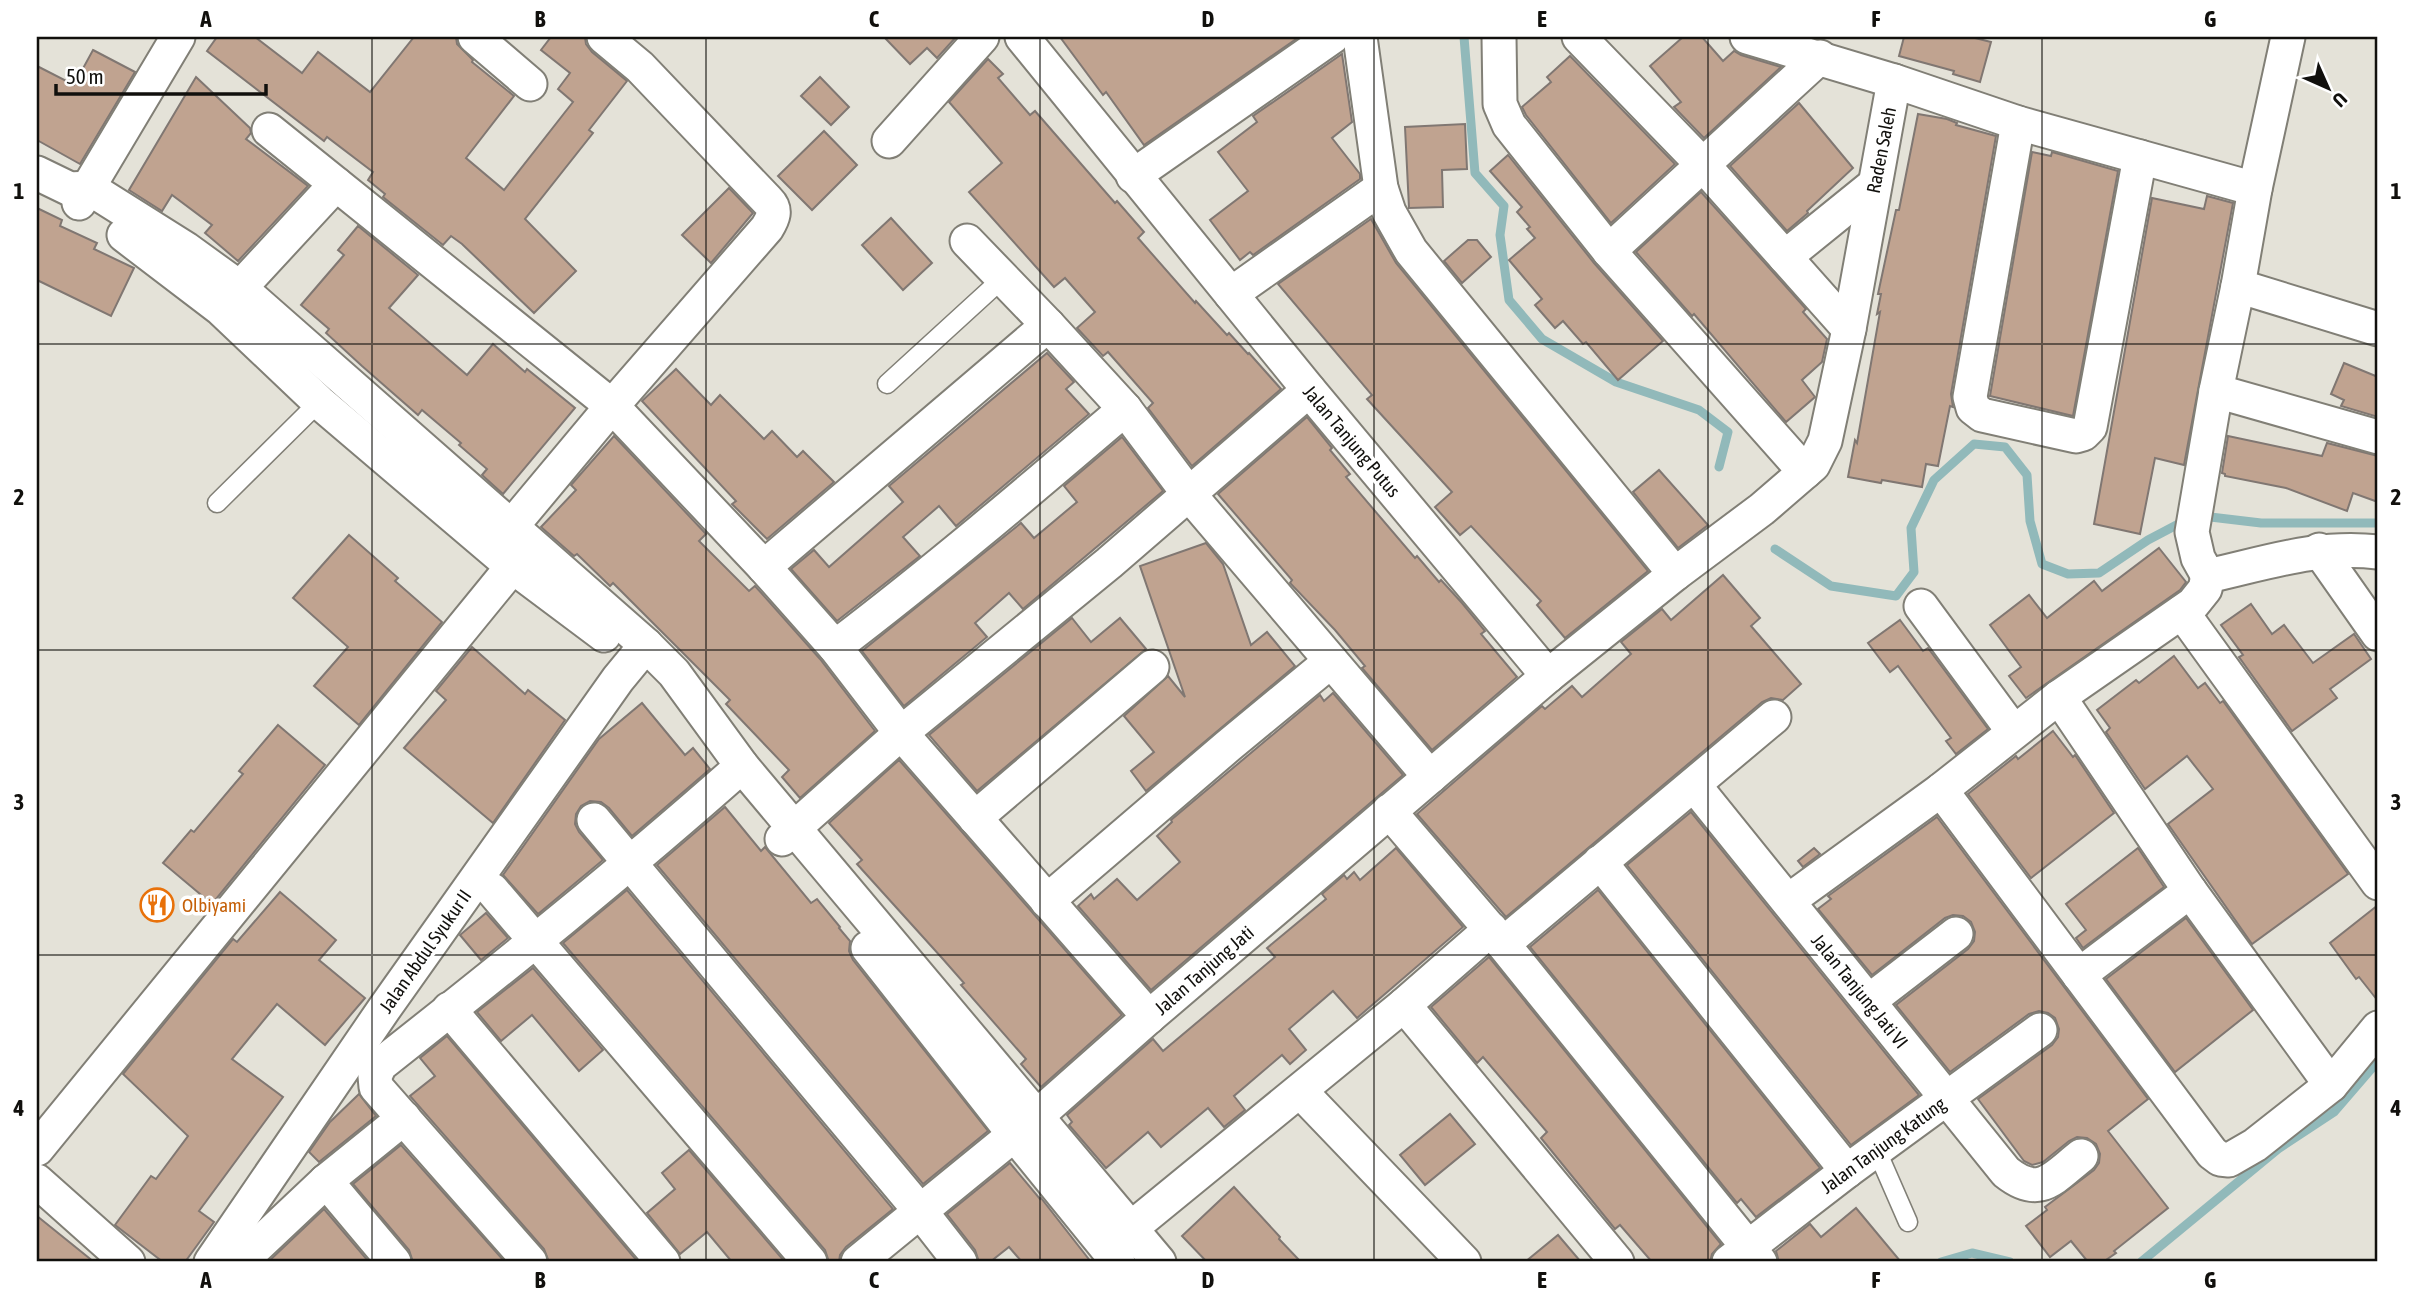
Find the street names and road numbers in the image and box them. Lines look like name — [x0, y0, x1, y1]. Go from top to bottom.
street label: Raden Saleh — [1862, 105, 1900, 195]
street label: Jalan Tanjung Putus — [1299, 381, 1405, 502]
street label: Jalan Abdul Syukur II — [374, 885, 476, 1017]
street label: Jalan Tanjung Jati — [1150, 921, 1258, 1019]
street label: Jalan Tanjung Jati VI — [1807, 929, 1913, 1053]
street label: Jalan Tanjung Katung — [1816, 1092, 1950, 1198]

